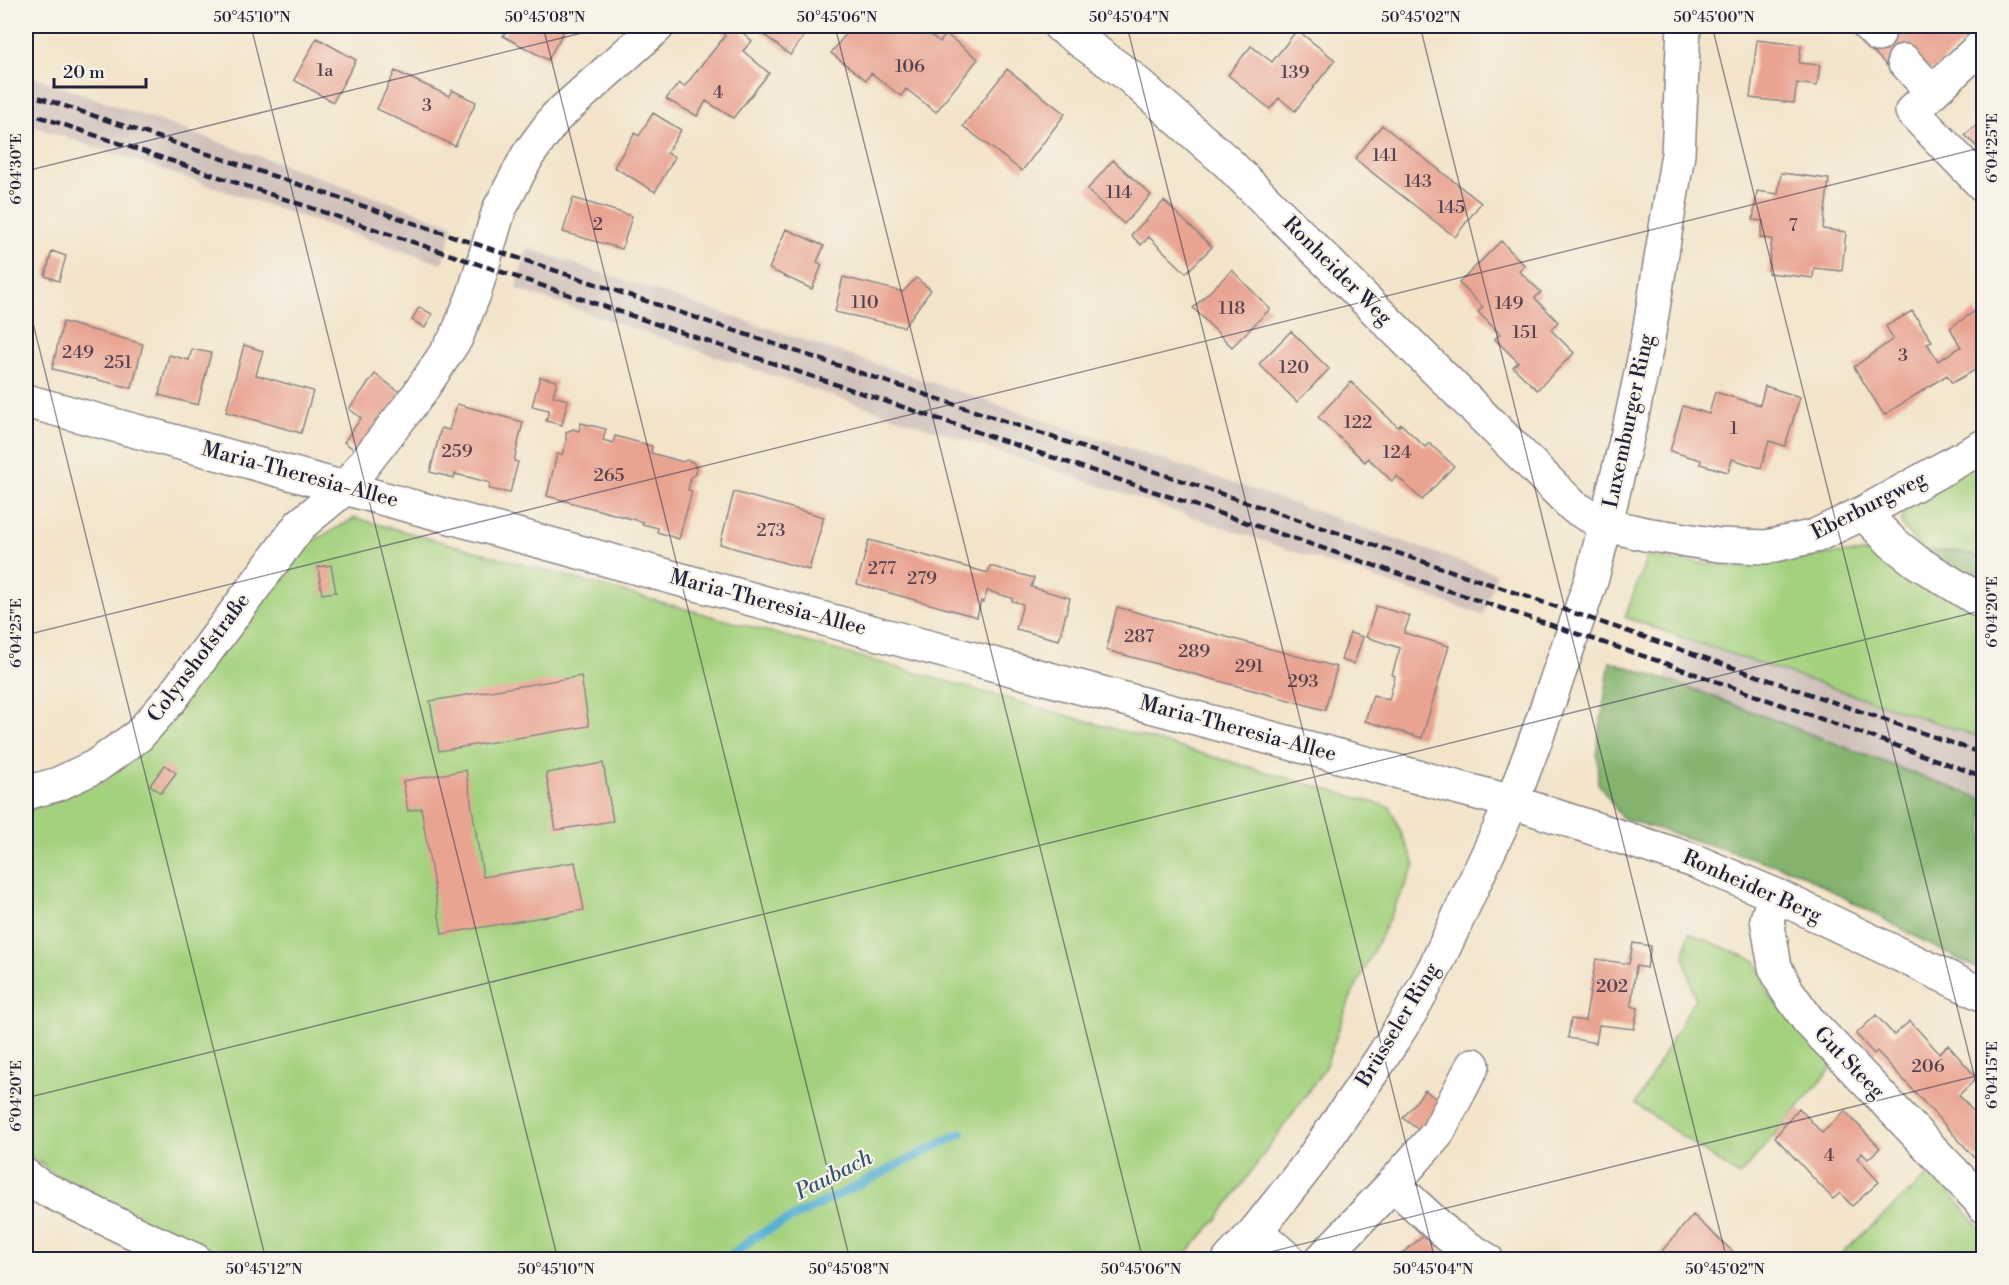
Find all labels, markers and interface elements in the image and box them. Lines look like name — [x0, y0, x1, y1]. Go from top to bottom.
text: 50°45'10"N — [213, 8, 291, 27]
text: 50°45'08"N — [505, 8, 585, 27]
text: 50°45'06"N — [797, 8, 877, 27]
text: 50°45'04"N — [1089, 8, 1169, 27]
text: 50°45'02"N — [1381, 8, 1461, 27]
text: 50°45'00"N — [1673, 8, 1755, 27]
scale bar — [54, 51, 146, 89]
house number: 106 — [895, 55, 925, 78]
house number: 1a — [317, 59, 334, 82]
text: 20 m — [63, 61, 105, 84]
house number: 139 — [1281, 61, 1309, 84]
house number: 4 — [713, 81, 724, 104]
house number: 3 — [422, 94, 432, 117]
text: 6°04'25"E — [1983, 113, 2002, 183]
text: 6°04'30"E — [7, 133, 26, 205]
house number: 141 — [1372, 144, 1398, 167]
house number: 143 — [1404, 170, 1432, 193]
house number: 114 — [1106, 181, 1132, 204]
house number: 145 — [1437, 196, 1465, 219]
street label: Ronheider Weg — [1277, 211, 1397, 331]
house number: 2 — [593, 213, 603, 236]
house number: 7 — [1788, 214, 1798, 237]
house number: 110 — [851, 291, 879, 314]
house number: 149 — [1495, 292, 1523, 315]
house number: 118 — [1219, 297, 1245, 320]
house number: 151 — [1512, 321, 1538, 344]
street label: Luxemburger Ring — [1598, 331, 1660, 510]
house number: 249 — [62, 341, 94, 364]
house number: 3 — [1898, 344, 1908, 367]
house number: 251 — [104, 351, 132, 374]
house number: 120 — [1279, 356, 1309, 379]
house number: 122 — [1344, 411, 1372, 434]
house number: 1 — [1730, 417, 1738, 440]
street label: Maria-Theresia-Allee — [199, 436, 401, 514]
house number: 259 — [441, 440, 473, 463]
house number: 124 — [1382, 441, 1412, 464]
house number: 265 — [593, 464, 625, 487]
street label: Eberburgweg — [1807, 466, 1931, 546]
house number: 273 — [756, 519, 786, 542]
house number: 277 — [868, 557, 896, 580]
street label: Maria-Theresia-Allee — [667, 564, 869, 642]
house number: 279 — [907, 567, 937, 590]
text: 6°04'20"E — [1983, 576, 2002, 648]
street label: Colynshofstraße — [142, 588, 256, 728]
text: 6°04'25"E — [7, 598, 26, 668]
house number: 287 — [1124, 625, 1154, 648]
house number: 289 — [1178, 640, 1210, 663]
house number: 291 — [1235, 655, 1263, 678]
house number: 293 — [1287, 670, 1319, 693]
street label: Maria-Theresia-Allee — [1137, 690, 1339, 768]
street label: Ronheider Berg — [1678, 845, 1826, 929]
street label: Brüsseler Ring — [1350, 958, 1445, 1093]
house number: 202 — [1596, 975, 1628, 998]
street label: Gut Steeg — [1808, 1021, 1890, 1105]
text: 6°04'15"E — [1983, 1041, 2002, 1109]
house number: 206 — [1911, 1055, 1945, 1078]
text: 6°04'20"E — [7, 1060, 26, 1132]
water label: Paubach — [790, 1144, 878, 1206]
house number: 4 — [1824, 1144, 1835, 1167]
text: 50°45'12"N — [226, 1260, 302, 1279]
text: 50°45'10"N — [517, 1260, 595, 1279]
text: 50°45'08"N — [809, 1260, 889, 1279]
text: 50°45'06"N — [1101, 1260, 1181, 1279]
text: 50°45'04"N — [1393, 1260, 1473, 1279]
text: 50°45'02"N — [1685, 1260, 1765, 1279]

